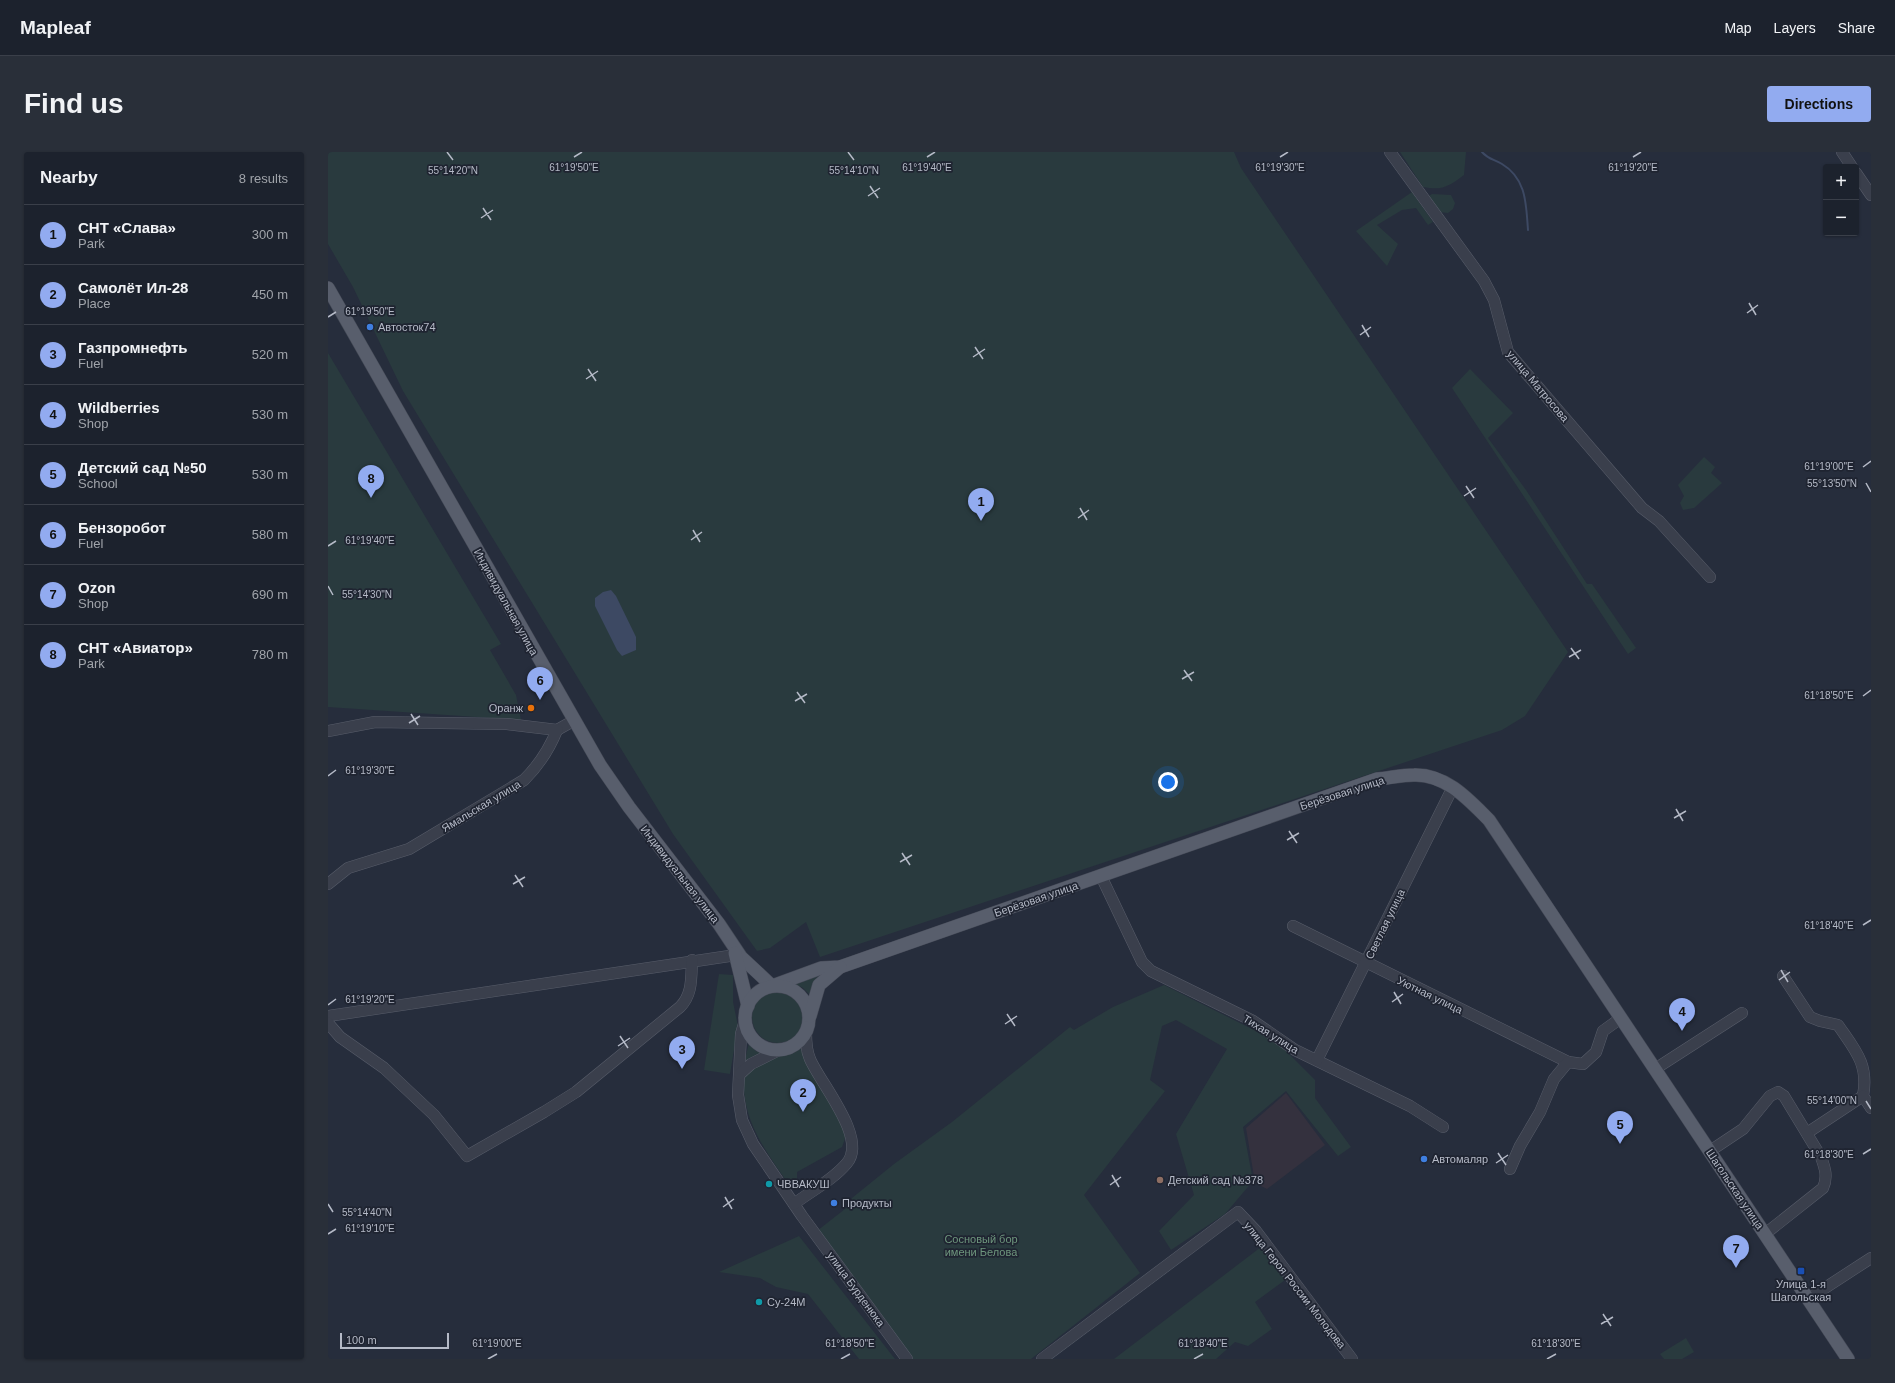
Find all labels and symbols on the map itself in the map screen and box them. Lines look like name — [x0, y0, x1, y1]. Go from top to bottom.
text: 61°19'50"E — [549, 162, 599, 173]
text: 61°19'40"E — [902, 162, 952, 173]
text: 61°19'30"E — [1255, 162, 1305, 173]
text: 61°19'20"E — [1608, 162, 1658, 173]
text: 55°14'20"N — [428, 165, 478, 176]
text: 55°14'10"N — [829, 165, 879, 176]
text: 61°19'50"E — [345, 306, 395, 317]
place label: Автосток74 — [378, 321, 436, 333]
marker: Автосток74 — [365, 322, 375, 332]
street label: улица Матросова — [1505, 348, 1572, 425]
text: 61°19'00"E — [1804, 461, 1854, 472]
pin: 8 — [358, 465, 384, 498]
text: 55°13'50"N — [1807, 478, 1857, 489]
pin: 1 — [968, 488, 994, 521]
text: 61°19'40"E — [345, 535, 395, 546]
street label: Индивидуальная улица — [472, 547, 541, 658]
text: 55°14'30"N — [342, 589, 392, 600]
pin: 6 — [527, 667, 553, 700]
text: 61°18'50"E — [1804, 690, 1854, 701]
place label: Оранж — [489, 702, 524, 714]
marker: Оранж — [526, 703, 536, 713]
text: 61°19'30"E — [345, 765, 395, 776]
your location — [1158, 772, 1178, 792]
street label: Берёзовая улица — [1298, 773, 1386, 812]
street label: Ямальская улица — [439, 777, 523, 834]
street label: Индивидуальная улица — [638, 823, 722, 926]
street label: Берёзовая улица — [993, 879, 1080, 919]
street label: Светлая улица — [1363, 886, 1407, 961]
text: 61°18'40"E — [1804, 920, 1854, 931]
street label: Уютная улица — [1395, 974, 1465, 1016]
text: 61°19'20"E — [345, 994, 395, 1005]
pin: 4 — [1669, 998, 1695, 1031]
street label: Тихая улица — [1241, 1012, 1302, 1056]
pin: 3 — [669, 1036, 695, 1069]
pin: 2 — [790, 1079, 816, 1112]
text: 55°14'00"N — [1807, 1095, 1857, 1106]
pin: 5 — [1607, 1111, 1633, 1144]
street label: Шагольская улица — [1704, 1147, 1767, 1232]
text: 61°18'30"E — [1804, 1149, 1854, 1160]
place label: Автомаляр — [1432, 1153, 1488, 1165]
marker: Автомаляр — [1419, 1154, 1429, 1164]
place label: Детский сад №378 — [1168, 1174, 1263, 1186]
marker: Детский сад №378 — [1155, 1175, 1165, 1185]
place label: ЧВВАКУШ — [777, 1178, 830, 1190]
marker: ЧВВАКУШ — [764, 1179, 774, 1189]
place label: Продукты — [842, 1197, 892, 1209]
marker: Продукты — [829, 1198, 839, 1208]
text: 55°14'40"N — [342, 1207, 392, 1218]
street label: улица Героя России Молодова — [1242, 1219, 1349, 1351]
text: 61°19'10"E — [345, 1223, 395, 1234]
park label: Сосновый бор имени Белова — [944, 1233, 1018, 1258]
pin: 7 — [1723, 1235, 1749, 1268]
street label: улица Бурденюка — [825, 1249, 888, 1329]
marker: Улица 1-я Шагольская — [1796, 1266, 1806, 1276]
place label: Улица 1-я Шагольская — [1771, 1278, 1831, 1303]
place label: Су-24М — [767, 1296, 806, 1308]
marker: Су-24М — [754, 1297, 764, 1307]
scale bar — [340, 1331, 449, 1350]
text: 61°19'00"E — [472, 1338, 522, 1349]
text: 61°18'50"E — [825, 1338, 875, 1349]
text: 61°18'40"E — [1178, 1338, 1228, 1349]
text: 61°18'30"E — [1531, 1338, 1581, 1349]

